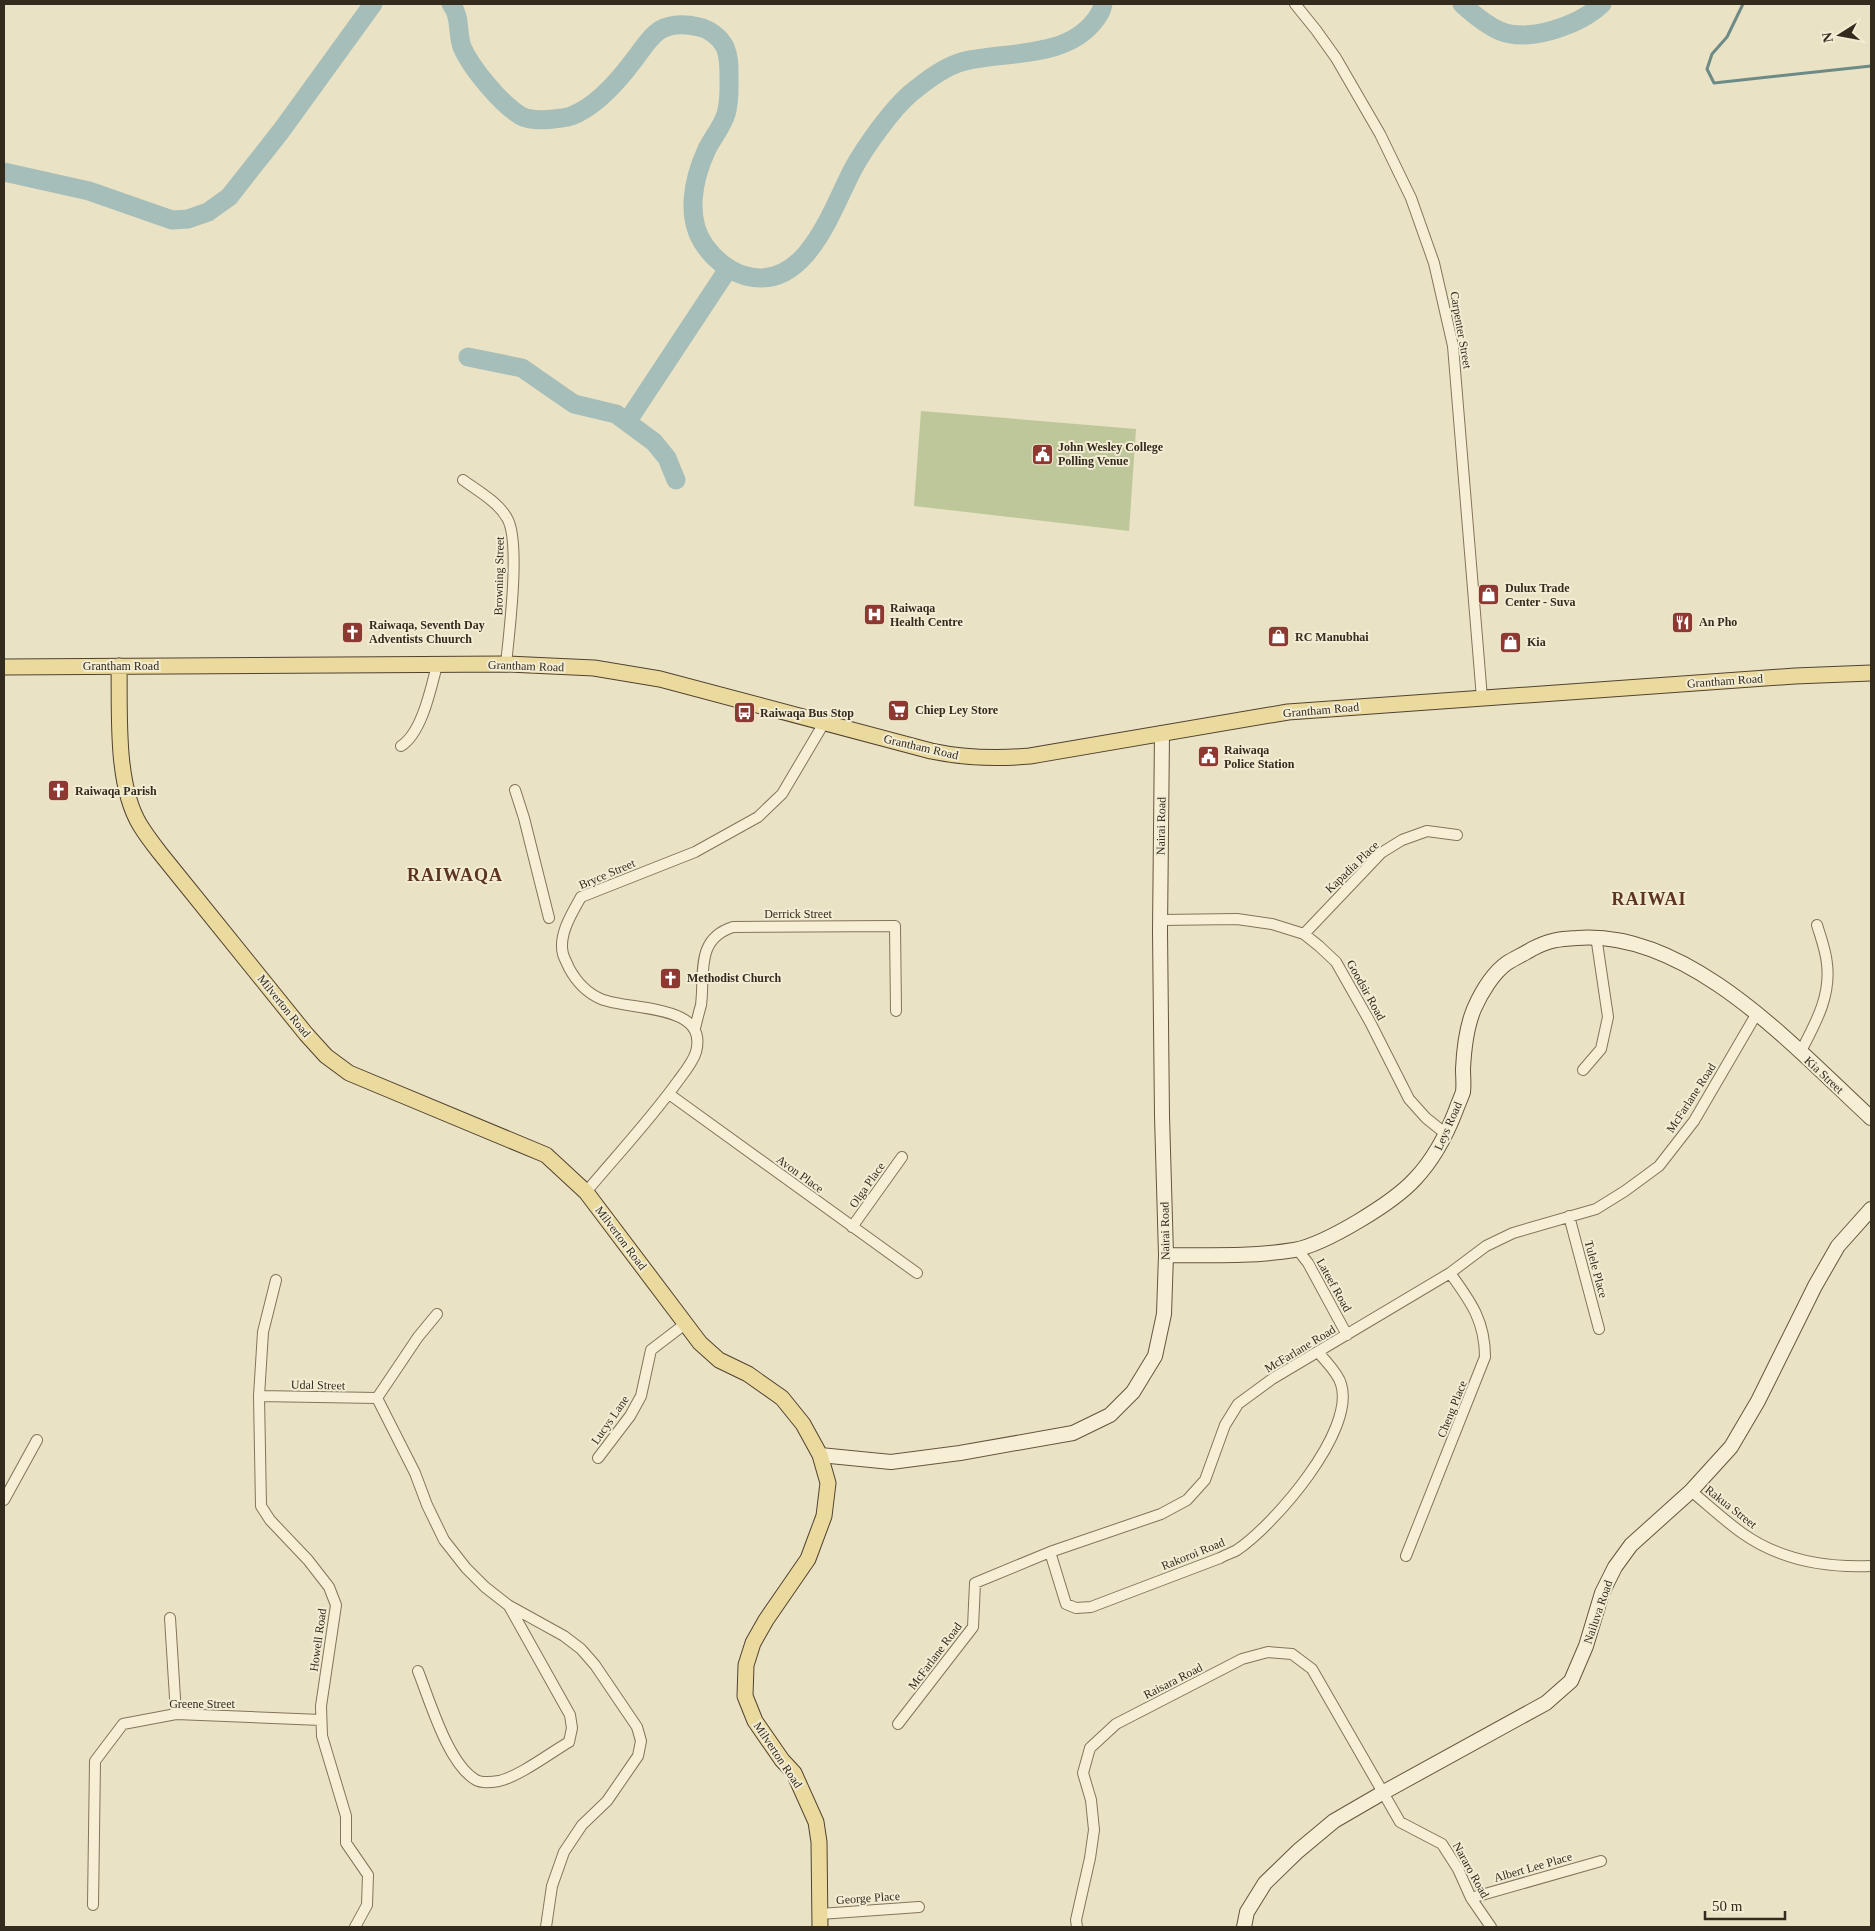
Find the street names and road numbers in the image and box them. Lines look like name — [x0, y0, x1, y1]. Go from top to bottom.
street label: Carpenter Street — [1447, 290, 1475, 370]
street label: Browning Street — [491, 536, 507, 616]
street label: Grantham Road — [488, 658, 564, 674]
street label: Grantham Road — [83, 659, 159, 673]
street label: Grantham Road — [1686, 671, 1764, 691]
street label: Grantham Road — [1282, 700, 1360, 720]
street label: Grantham Road — [882, 732, 960, 762]
street label: Nairai Road — [1153, 797, 1169, 855]
street label: Kapadia Place — [1322, 838, 1382, 896]
street label: Bryce Street — [577, 856, 638, 892]
street label: Derrick Street — [764, 907, 832, 921]
street label: Goodsir Road — [1344, 957, 1388, 1023]
street label: Milverton Road — [255, 972, 313, 1040]
street label: Kia Street — [1802, 1053, 1847, 1097]
street label: McFarlane Road — [1663, 1061, 1719, 1135]
street label: Leys Road — [1431, 1100, 1465, 1152]
street label: Avon Place — [774, 1152, 826, 1196]
street label: Olga Place — [846, 1160, 888, 1210]
street label: Nairai Road — [1157, 1202, 1173, 1260]
street label: Milverton Road — [592, 1203, 650, 1273]
street label: Tulele Place — [1582, 1239, 1610, 1299]
street label: Lateef Road — [1314, 1256, 1354, 1314]
street label: McFarlane Road — [1262, 1322, 1338, 1376]
street label: Udal Street — [291, 1378, 346, 1392]
street label: Cheng Place — [1434, 1378, 1470, 1440]
street label: Lucys Lane — [588, 1393, 632, 1447]
street label: Rakua Street — [1702, 1483, 1760, 1532]
street label: Rakoroi Road — [1159, 1535, 1227, 1573]
street label: Nailuva Road — [1581, 1578, 1615, 1646]
street label: Howell Road — [307, 1608, 329, 1672]
street label: McFarlane Road — [905, 1620, 965, 1692]
street label: Raisara Road — [1141, 1660, 1205, 1702]
street label: Greene Street — [169, 1697, 235, 1711]
street label: Milverton Road — [751, 1719, 805, 1791]
street label: Nararo Road — [1450, 1840, 1492, 1900]
street label: Albert Lee Place — [1492, 1849, 1574, 1885]
street label: George Place — [836, 1889, 900, 1907]

